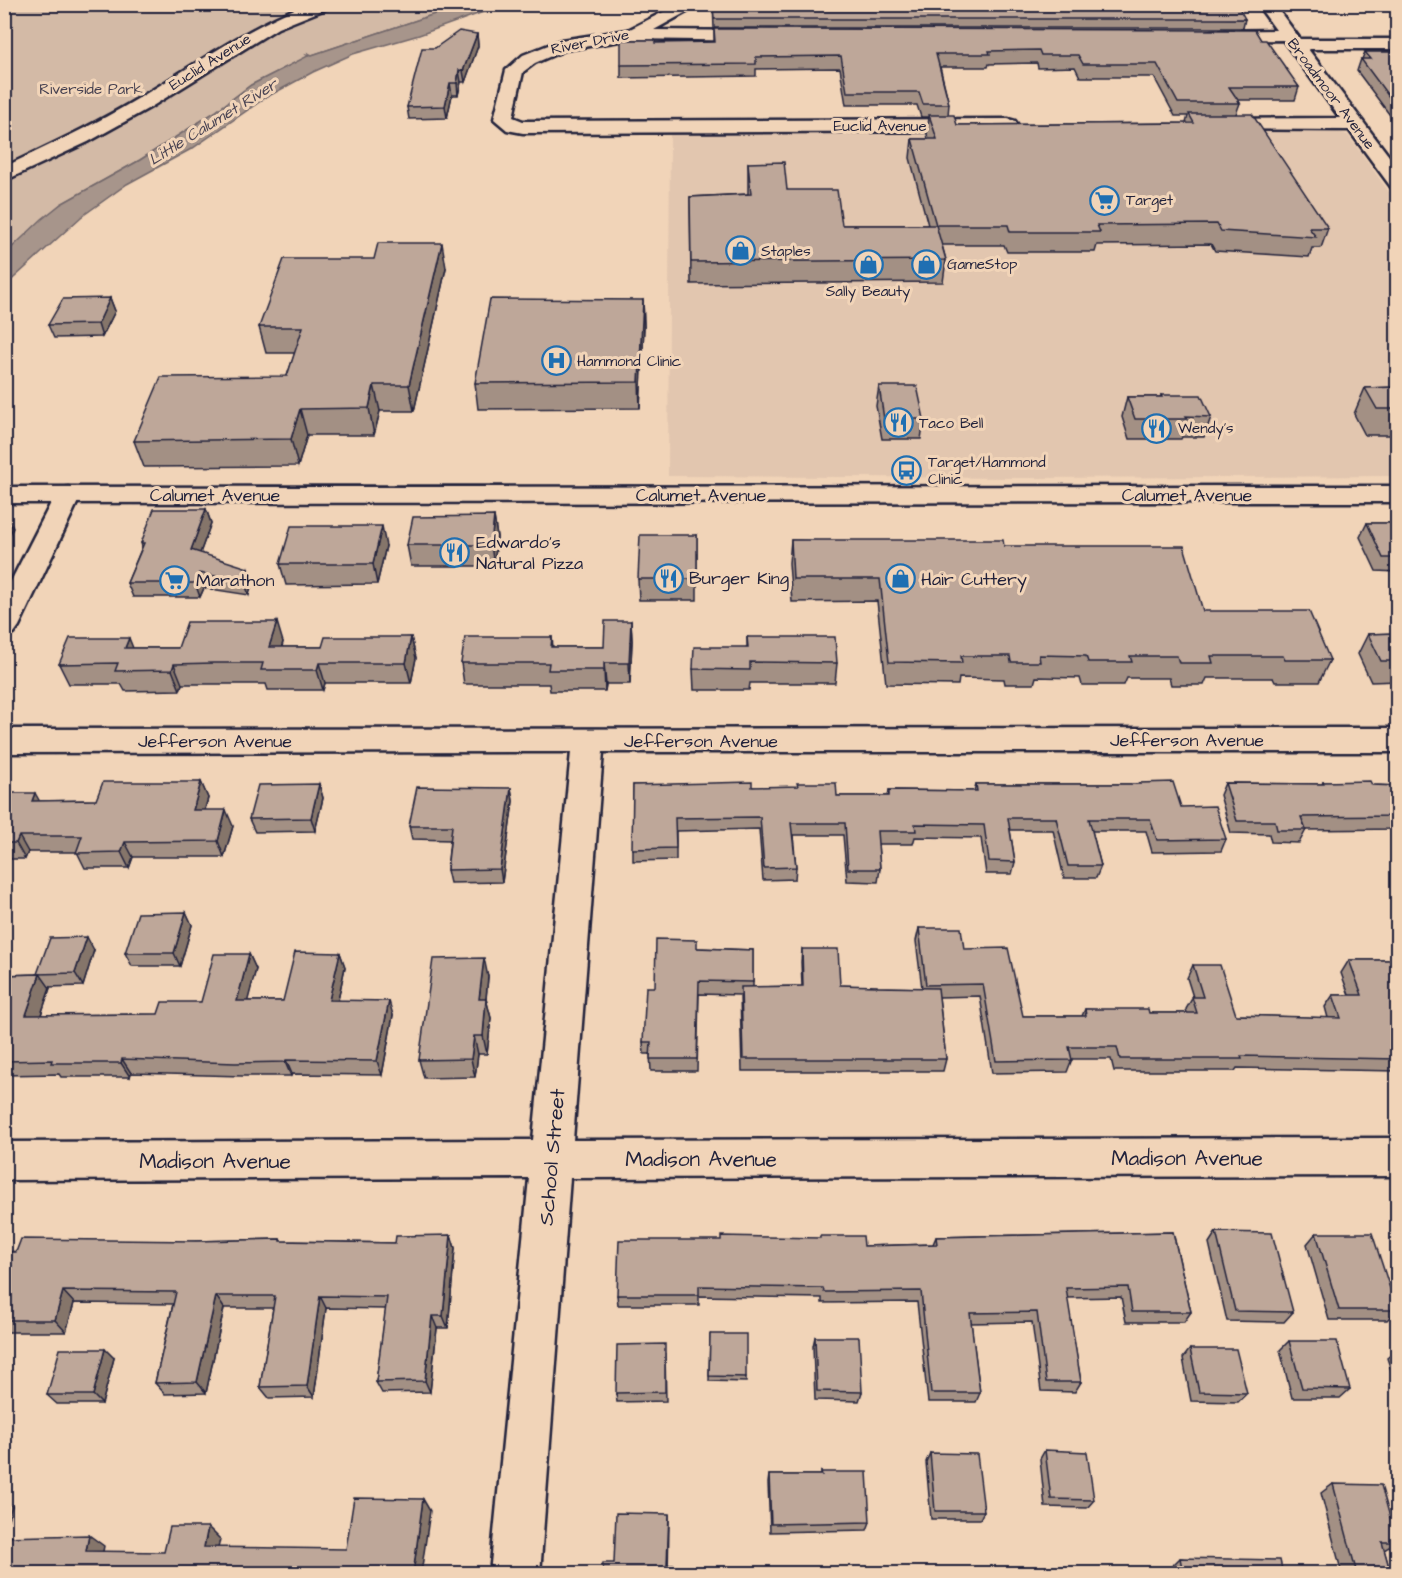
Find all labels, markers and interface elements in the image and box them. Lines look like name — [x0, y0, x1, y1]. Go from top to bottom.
street label: River Drive — [549, 24, 631, 60]
street label: Euclid Avenue — [165, 28, 255, 96]
street label: Broadmoor Avenue — [1282, 34, 1380, 154]
water label: Little Calumet River — [145, 72, 283, 170]
park label: Riverside Park — [39, 79, 143, 100]
street label: Euclid Avenue — [833, 116, 927, 137]
supermarket icon: Target — [1089, 184, 1121, 216]
place label: Target — [1126, 190, 1173, 212]
shop icon: Staples — [724, 235, 756, 267]
place label: Staples — [761, 241, 811, 262]
shop icon: Sally Beauty — [852, 248, 884, 280]
shop icon: GameStop — [910, 248, 942, 280]
place label: GameStop — [947, 254, 1017, 275]
place label: Sally Beauty — [826, 281, 910, 303]
hospital icon: Hammond Clinic — [540, 345, 572, 377]
place label: Hammond Clinic — [577, 351, 682, 372]
restaurant icon: Taco Bell — [882, 407, 914, 439]
restaurant icon: Wendy's — [1141, 412, 1173, 444]
place label: Taco Bell — [919, 413, 983, 434]
place label: Wendy's — [1178, 418, 1234, 440]
place label: Target/Hammond Clinic — [928, 452, 1046, 490]
bus stop icon: Target/Hammond Clinic — [891, 455, 923, 487]
street label: Calumet Avenue — [150, 483, 281, 508]
street label: Calumet Avenue — [636, 483, 767, 508]
street label: Calumet Avenue — [1122, 483, 1253, 508]
place label: Edwardo's Natural Pizza — [476, 530, 583, 576]
restaurant icon: Edwardo's Natural Pizza — [439, 536, 471, 568]
restaurant icon: Burger King — [652, 562, 684, 594]
shop icon: Hair Cuttery — [884, 563, 916, 595]
supermarket icon: Marathon — [159, 564, 191, 596]
place label: Burger King — [689, 566, 789, 592]
place label: Hair Cuttery — [921, 567, 1027, 593]
place label: Marathon — [196, 568, 274, 593]
street label: Jefferson Avenue — [1110, 728, 1264, 753]
street label: Jefferson Avenue — [138, 729, 292, 754]
street label: Jefferson Avenue — [624, 729, 778, 754]
street label: School Street — [532, 1087, 572, 1227]
street label: Madison Avenue — [1111, 1144, 1263, 1173]
street label: Madison Avenue — [625, 1145, 777, 1174]
street label: Madison Avenue — [139, 1147, 291, 1176]

